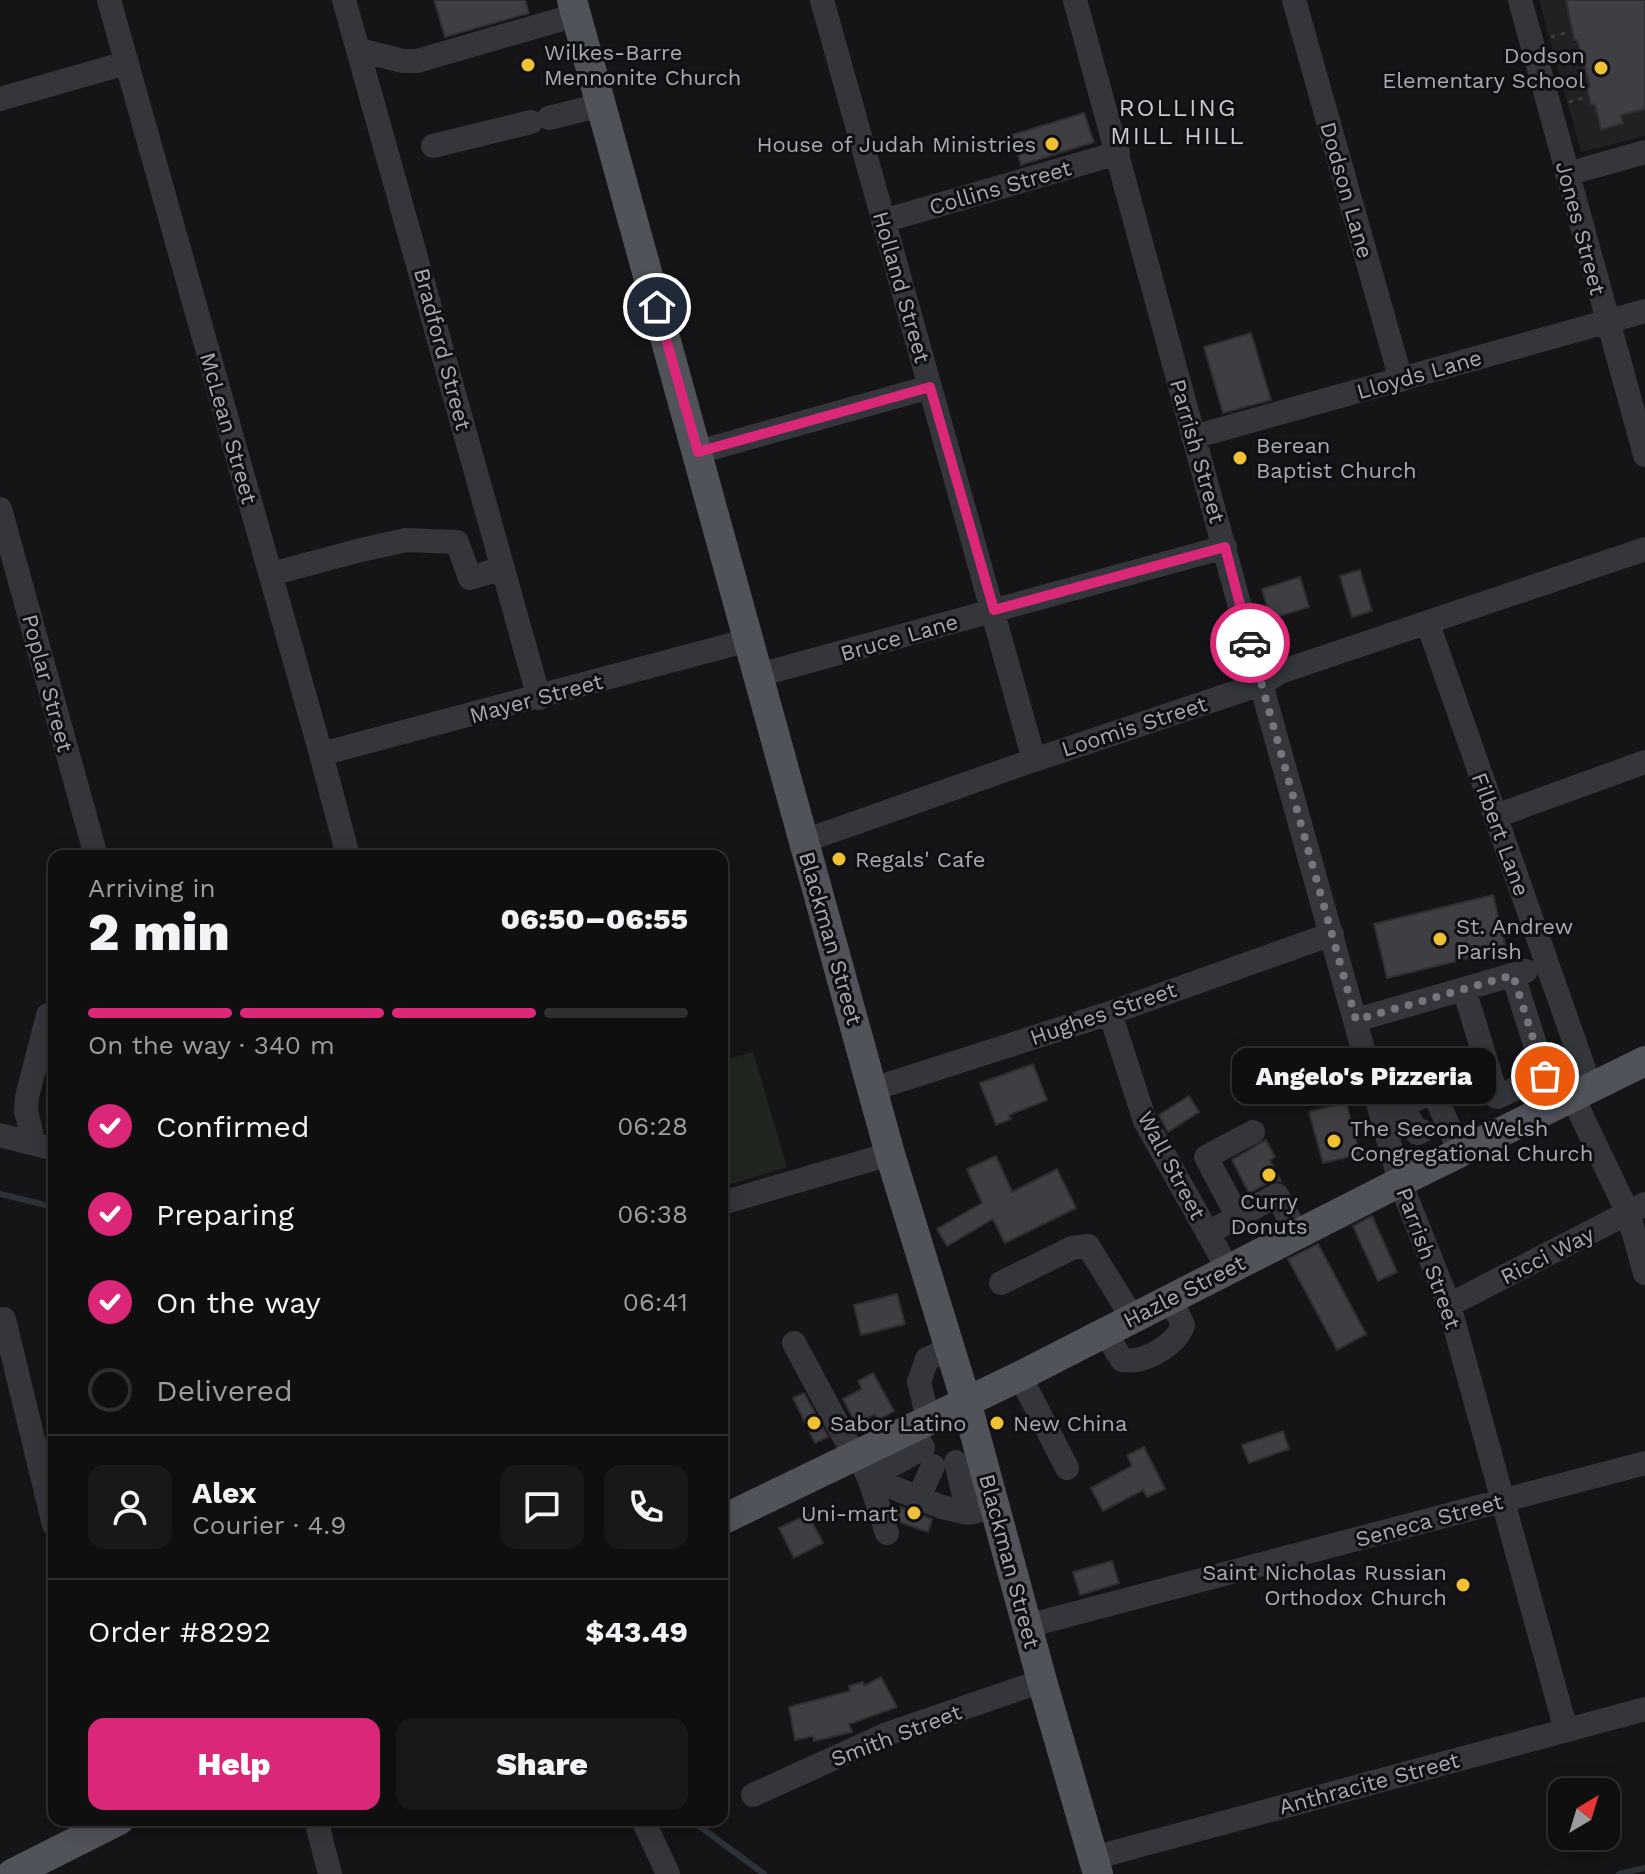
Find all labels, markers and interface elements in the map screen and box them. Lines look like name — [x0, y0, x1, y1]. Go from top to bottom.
place label: Wilkes-Barre Mennonite Church — [544, 40, 741, 90]
place label: Dodson Elementary School — [1382, 43, 1585, 93]
marker: Wilkes-Barre Mennonite Church — [519, 56, 537, 74]
marker: Dodson Elementary School — [1592, 59, 1610, 77]
district label: ROLLING MILL HILL — [1110, 94, 1246, 150]
street label: Dodson Lane — [1315, 119, 1378, 261]
place label: House of Judah Ministries — [756, 132, 1036, 157]
marker: House of Judah Ministries — [1043, 135, 1061, 153]
street label: Collins Street — [926, 155, 1074, 220]
street label: Jones Street — [1551, 159, 1610, 298]
street label: Holland Street — [868, 209, 935, 366]
street label: Bradford Street — [409, 265, 476, 433]
pin — [623, 273, 691, 341]
icon: home — [635, 285, 679, 329]
street label: Lloyds Lane — [1354, 345, 1485, 404]
street label: McLean Street — [195, 350, 262, 507]
street label: Parrish Street — [1165, 376, 1230, 526]
place label: Berean Baptist Church — [1256, 433, 1417, 483]
marker: Berean Baptist Church — [1231, 449, 1249, 467]
courier — [1210, 603, 1290, 683]
street label: Bruce Lane — [837, 609, 961, 666]
street label: Poplar Street — [17, 612, 78, 755]
icon: car — [1228, 621, 1272, 665]
street label: Mayer Street — [467, 669, 605, 728]
street label: Loomis Street — [1058, 691, 1210, 762]
street label: Filbert Lane — [1467, 769, 1534, 899]
place label: Regals' Cafe — [855, 847, 985, 872]
street label: Blackman Street — [794, 849, 867, 1028]
marker: Regals' Cafe — [830, 850, 848, 868]
text: Arriving in — [88, 873, 216, 903]
text: 06:50–06:55 — [501, 901, 688, 936]
text: 2 min — [88, 902, 230, 963]
place label: St. Andrew Parish — [1456, 914, 1573, 964]
marker: St. Andrew Parish — [1431, 930, 1449, 948]
street label: Hughes Street — [1027, 977, 1180, 1050]
text: On the way · 340 m — [88, 1030, 335, 1060]
pin — [1511, 1042, 1579, 1110]
callout: Angelo's Pizzeria — [1233, 1048, 1497, 1104]
icon: bag — [1523, 1054, 1567, 1098]
text: Angelo's Pizzeria — [1256, 1061, 1472, 1091]
icon: check — [88, 1104, 132, 1148]
street label: Wall Street — [1133, 1107, 1211, 1224]
text: Confirmed — [156, 1109, 310, 1144]
text: 06:28 — [617, 1111, 688, 1141]
place label: The Second Welsh Congregational Church — [1350, 1116, 1593, 1166]
marker: The Second Welsh Congregational Church — [1325, 1132, 1343, 1150]
marker: Curry Donuts — [1260, 1166, 1278, 1184]
street label: Parrish Street — [1391, 1184, 1466, 1332]
place label: Curry Donuts — [1230, 1189, 1308, 1239]
icon: check — [88, 1192, 132, 1236]
text: Preparing — [156, 1197, 294, 1232]
text: 06:38 — [617, 1199, 688, 1229]
street label: Ricci Way — [1496, 1221, 1599, 1290]
street label: Hazle Street — [1119, 1250, 1249, 1333]
icon: check — [88, 1280, 132, 1324]
text: On the way — [156, 1285, 321, 1320]
text: 06:41 — [623, 1287, 688, 1317]
text: Delivered — [156, 1373, 293, 1408]
place label: Sabor Latino — [830, 1411, 966, 1436]
place label: New China — [1013, 1411, 1127, 1436]
marker: Sabor Latino — [805, 1414, 823, 1432]
marker: New China — [988, 1414, 1006, 1432]
button: person — [88, 1465, 172, 1549]
button: chat — [500, 1465, 584, 1549]
button: phone — [604, 1465, 688, 1549]
street label: Blackman Street — [974, 1471, 1045, 1651]
text: Alex — [192, 1475, 256, 1510]
street label: Seneca Street — [1353, 1489, 1505, 1552]
place label: Uni-mart — [801, 1501, 898, 1526]
marker: Uni-mart — [905, 1504, 923, 1522]
text: Courier · 4.9 — [192, 1510, 346, 1540]
place label: Saint Nicholas Russian Orthodox Church — [1202, 1560, 1447, 1610]
marker: Saint Nicholas Russian Orthodox Church — [1454, 1576, 1472, 1594]
text: Order #8292 — [88, 1614, 271, 1649]
text: $43.49 — [585, 1614, 688, 1649]
street label: Smith Street — [828, 1699, 965, 1772]
button: Help — [88, 1718, 380, 1810]
button: Share — [396, 1718, 688, 1810]
street label: Anthracite Street — [1276, 1747, 1462, 1820]
north arrow — [1548, 1778, 1620, 1850]
map controls — [1548, 1778, 1620, 1850]

